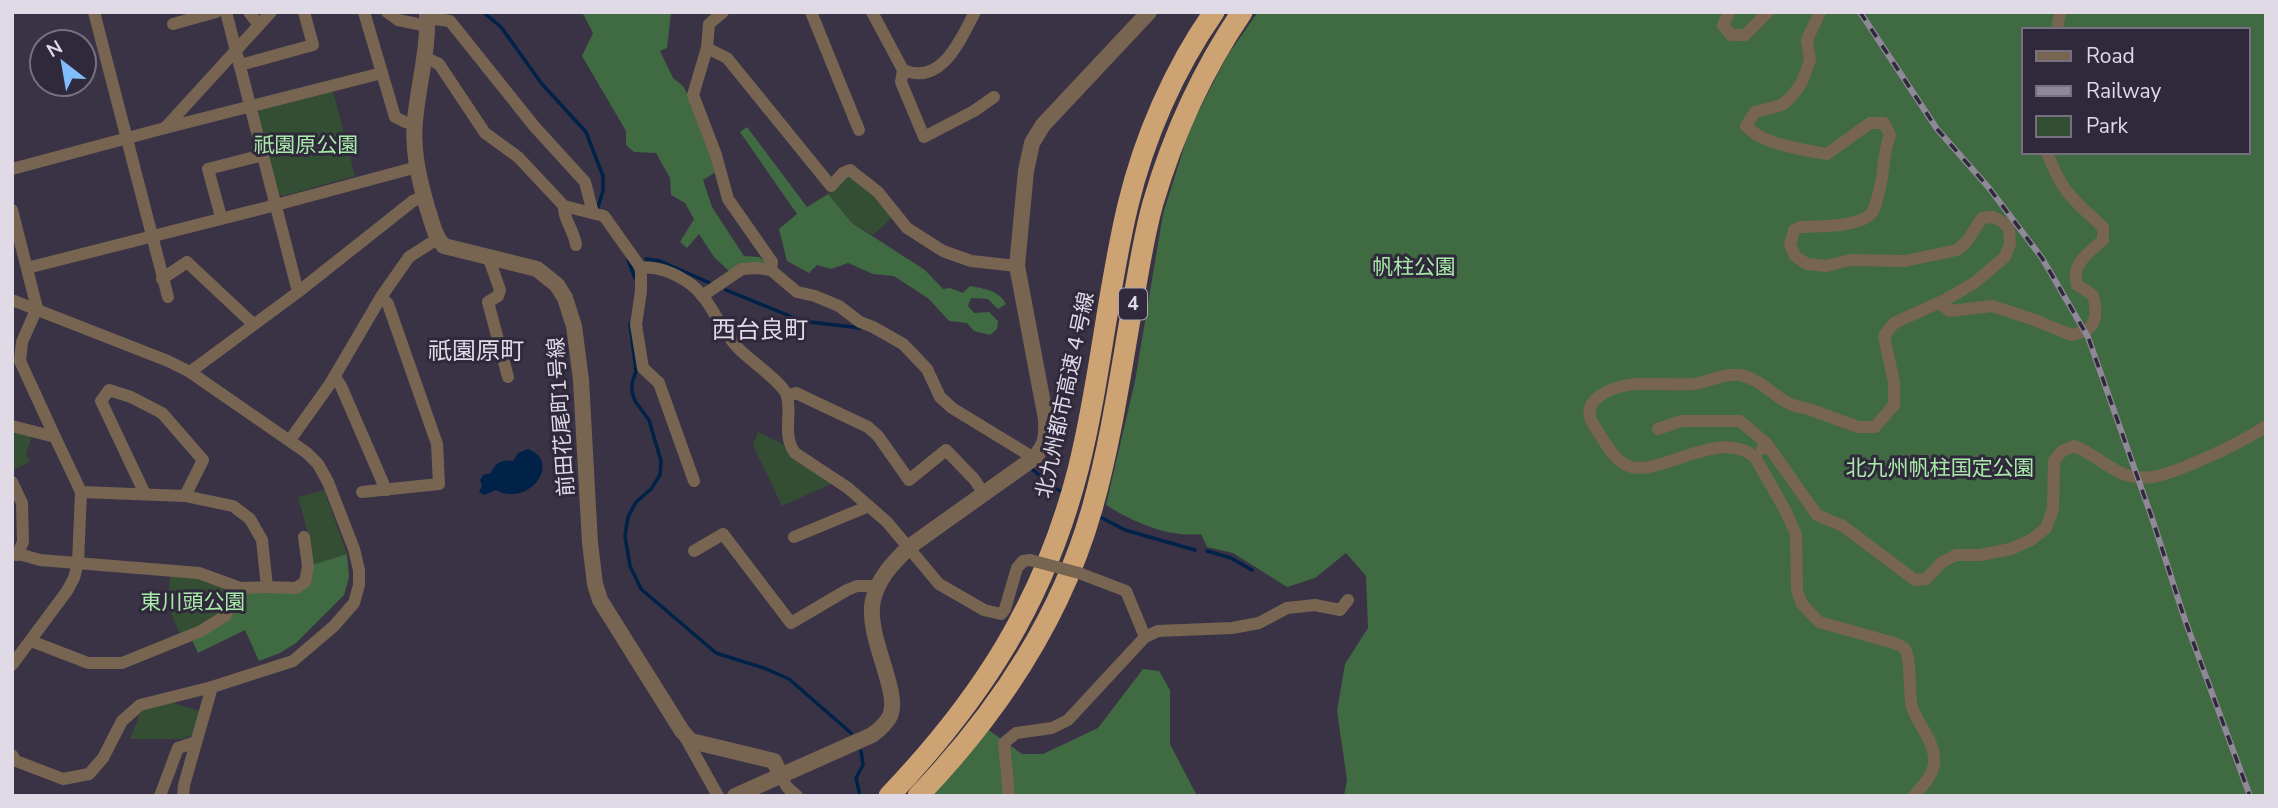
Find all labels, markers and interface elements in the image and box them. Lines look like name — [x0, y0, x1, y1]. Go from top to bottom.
north arrow — [28, 28, 98, 98]
legend — [2022, 28, 2250, 154]
text: N — [42, 34, 68, 64]
text: Road — [2086, 42, 2135, 70]
text: Railway — [2086, 77, 2161, 105]
text: Park — [2086, 112, 2128, 140]
park label: 祇園原公園 — [254, 131, 359, 159]
park label: 帆柱公園 — [1372, 253, 1456, 281]
road number: 4 — [1119, 288, 1147, 320]
street label: 北九州都市高速４号線 — [1029, 289, 1101, 501]
district label: 西台良町 — [712, 314, 808, 346]
district label: 祇園原町 — [428, 335, 524, 367]
street label: 前田花尾町1号線 — [541, 336, 581, 498]
park label: 北九州帆柱国定公園 — [1846, 454, 2035, 482]
park label: 東川頭公園 — [141, 588, 246, 616]

